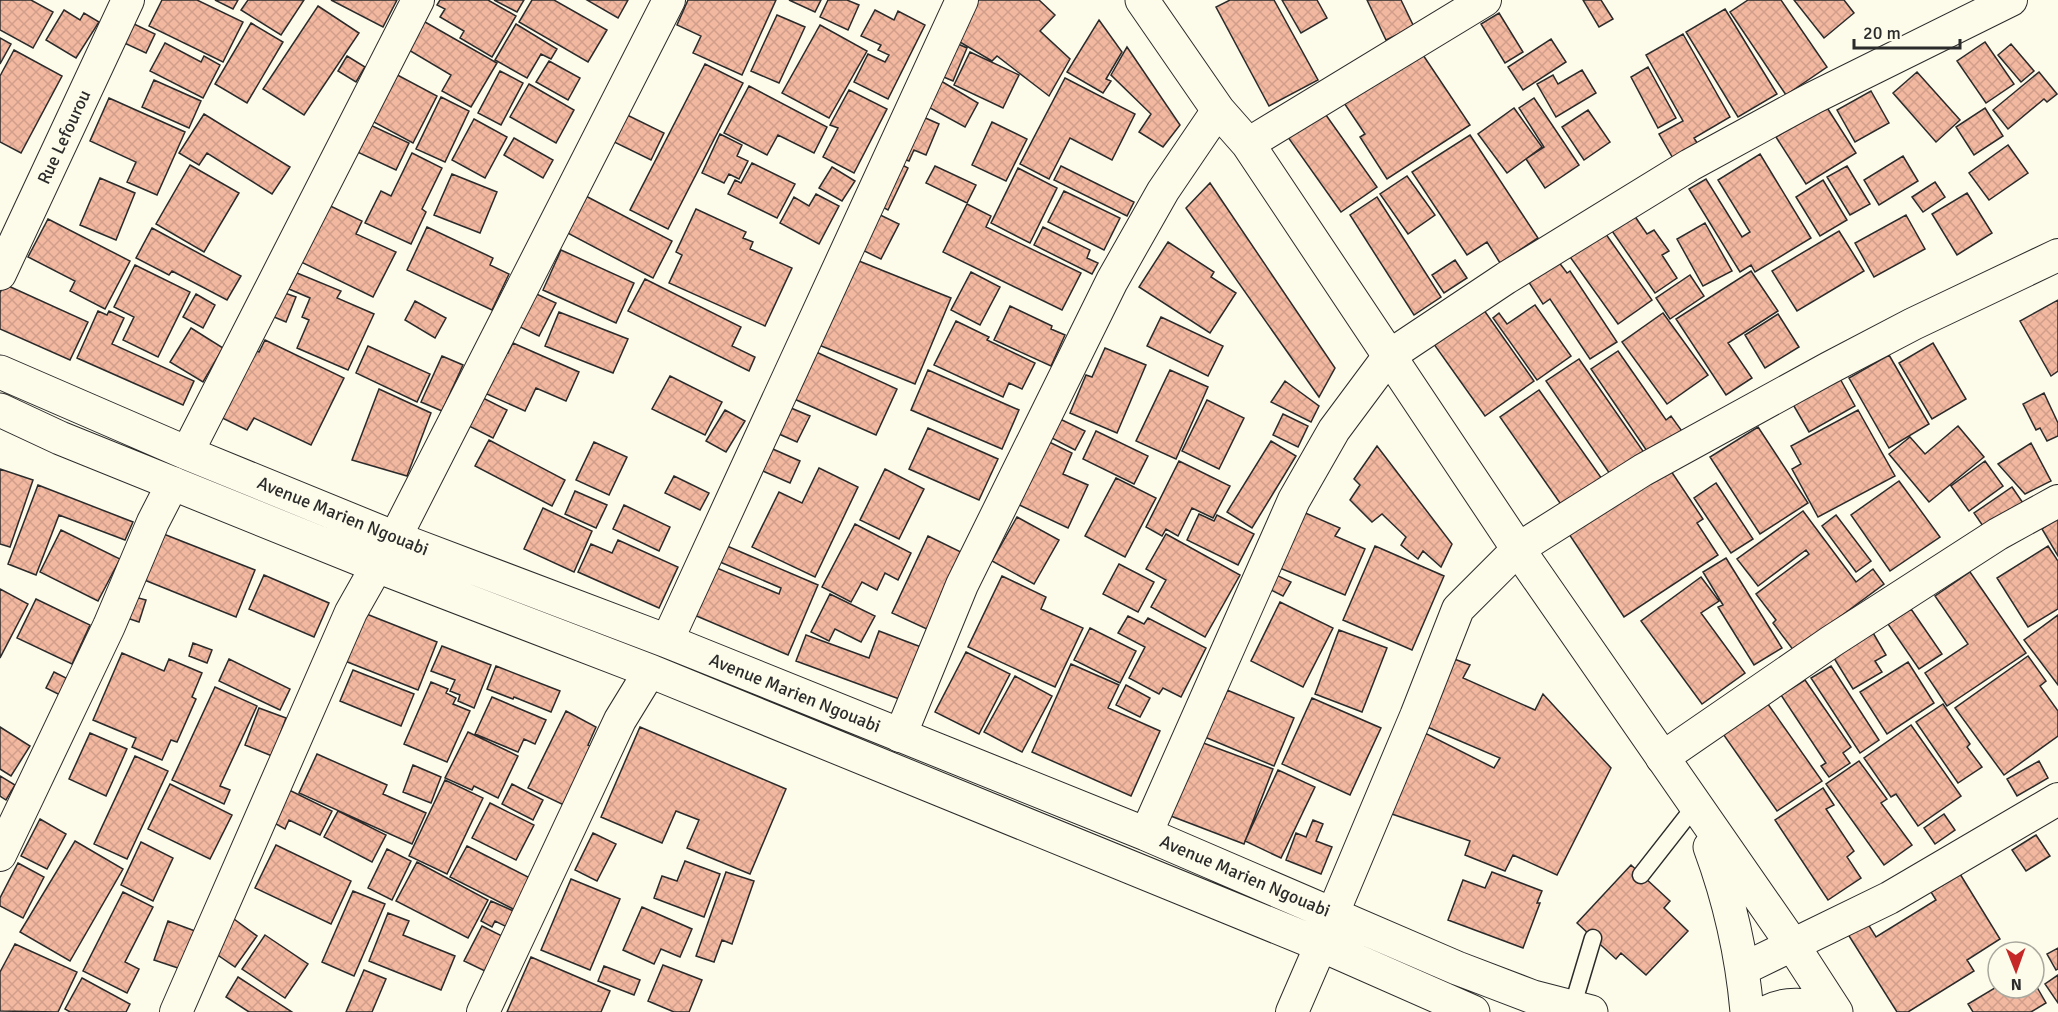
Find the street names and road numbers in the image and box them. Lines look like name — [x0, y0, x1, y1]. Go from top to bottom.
street label: Rue Lefourou — [33, 86, 95, 188]
street label: Avenue Marien Ngouabi — [254, 472, 432, 560]
street label: Avenue Marien Ngouabi — [706, 649, 884, 737]
street label: Avenue Marien Ngouabi — [1156, 830, 1334, 922]

